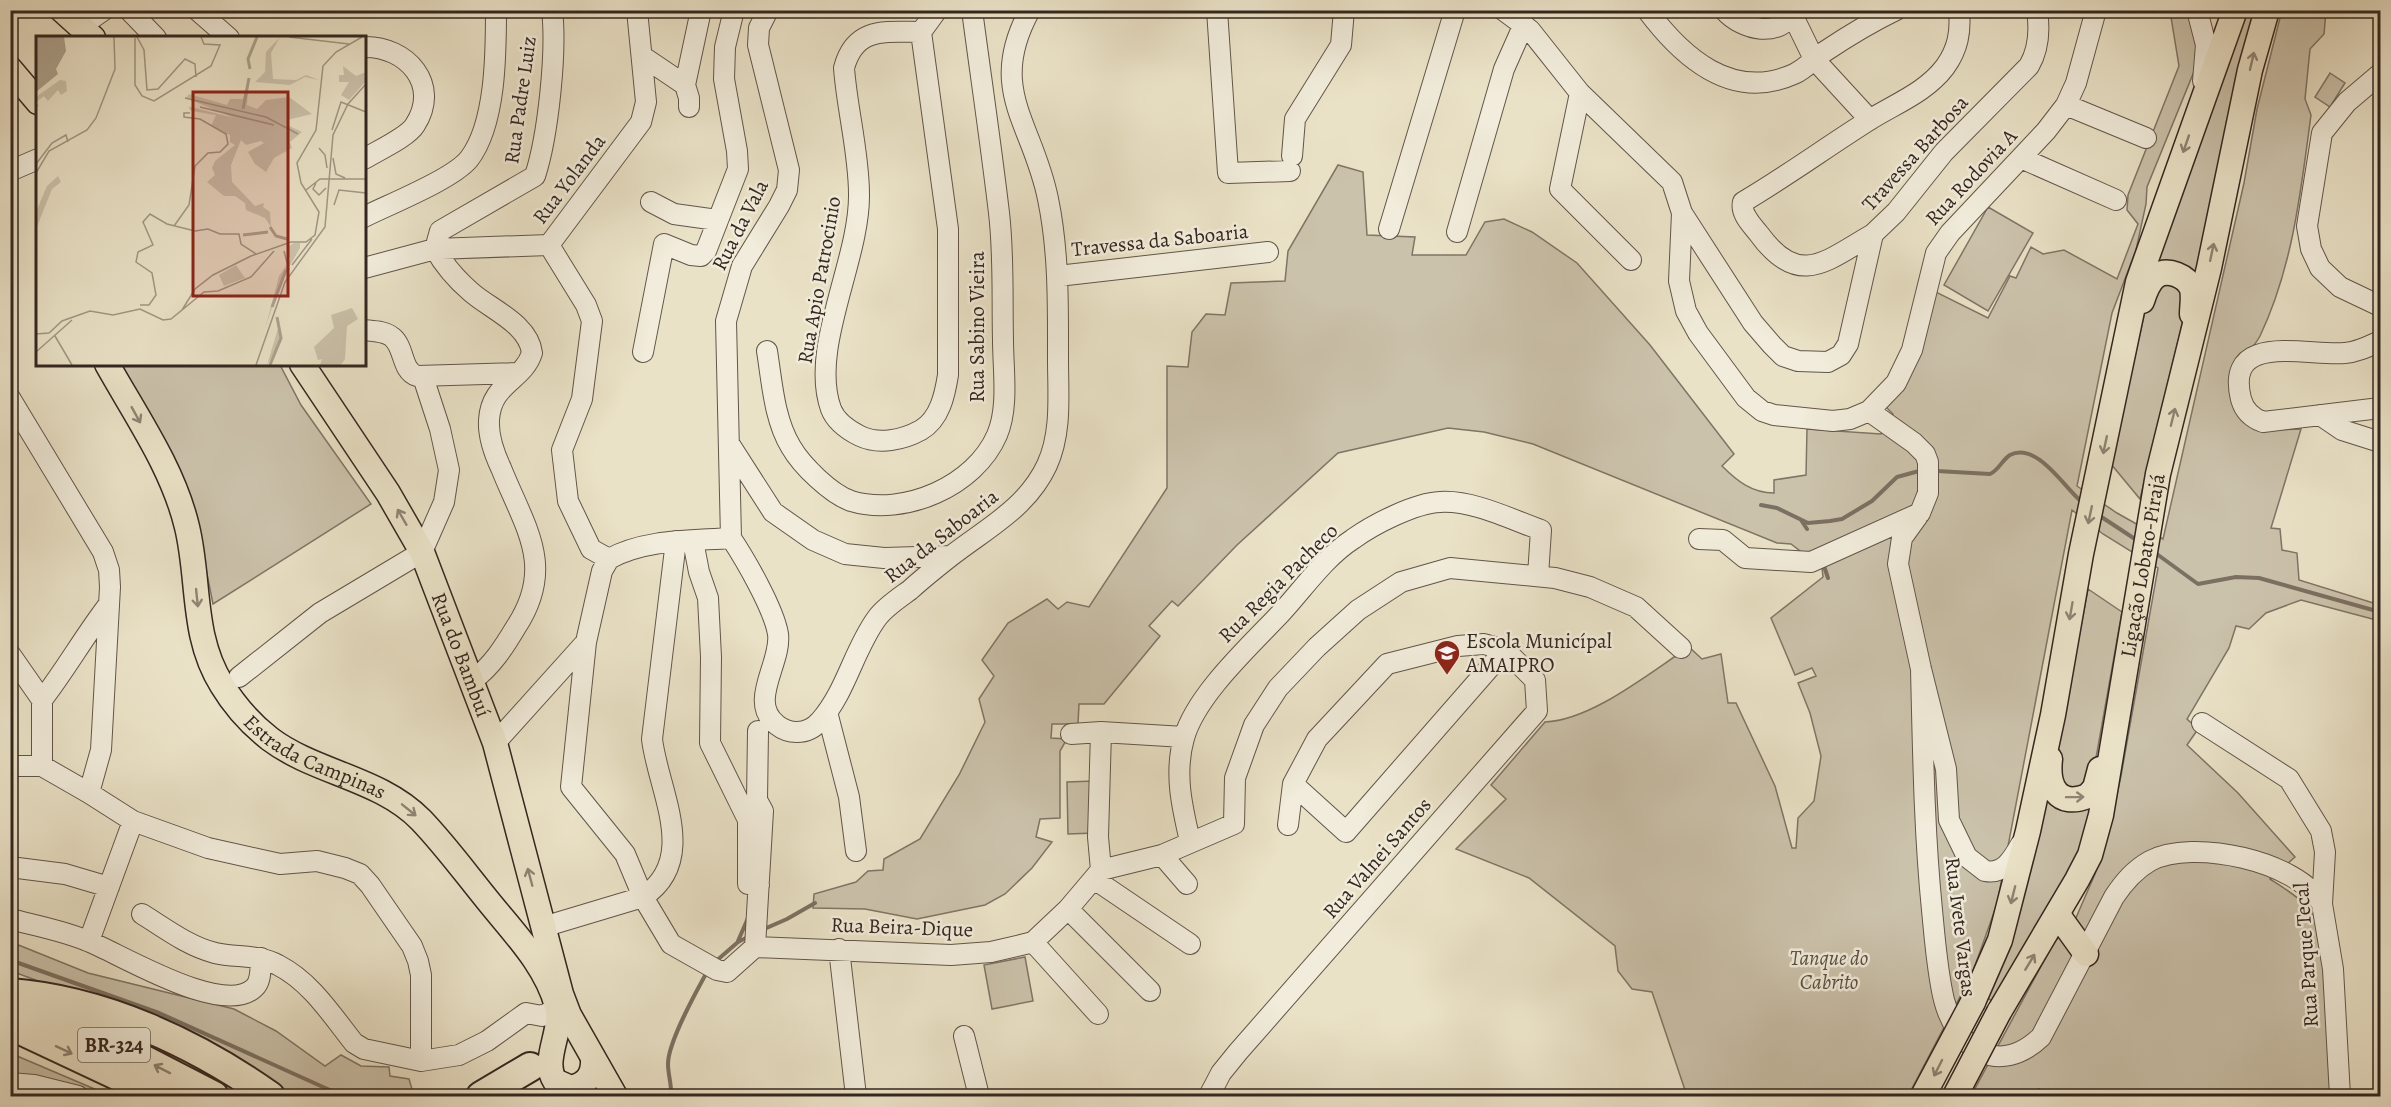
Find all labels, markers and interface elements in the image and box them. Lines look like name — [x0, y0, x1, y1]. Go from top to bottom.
street label: Rua Padre Luiz — [497, 34, 543, 166]
inset map — [36, 36, 366, 366]
one-way arrow — [2247, 52, 2259, 71]
street label: Travessa Barbosa — [1855, 89, 1975, 217]
street label: Rua Rodovia A — [1919, 122, 2024, 232]
street label: Rua Yolanda — [526, 128, 612, 230]
one-way arrow — [2179, 134, 2190, 153]
street label: Rua da Vala — [705, 175, 775, 275]
street label: Rua Apio Patrocinio — [790, 194, 848, 366]
street label: Travessa da Saboaria — [1070, 217, 1250, 263]
one-way arrow — [2207, 243, 2219, 262]
street label: Rua Sabino Vieira — [963, 251, 991, 403]
one-way arrow — [131, 406, 142, 424]
one-way arrow — [2167, 408, 2179, 427]
one-way arrow — [2099, 434, 2110, 454]
street label: Ligação Lobato-Pirajá — [2114, 471, 2172, 660]
street label: Rua da Saboaria — [878, 482, 1004, 589]
one-way arrow — [2084, 504, 2095, 524]
one-way arrow — [396, 509, 408, 526]
street label: Rua Regia Pacheco — [1212, 517, 1344, 649]
one-way arrow — [192, 587, 203, 607]
street label: Rua do Bambuí — [425, 588, 498, 721]
one-way arrow — [2065, 601, 2076, 621]
place label: Escola Municípal AMAIPRO — [1465, 627, 1612, 679]
school or university icon: Escola Municípal AMAIPRO — [1432, 638, 1462, 676]
street label: Estrada Campinas — [237, 708, 391, 806]
street label: Rua Valnei Santos — [1316, 791, 1438, 925]
one-way arrow — [2065, 791, 2084, 803]
one-way arrow — [401, 803, 416, 817]
street label: Rua Ivete Vargas — [1939, 855, 1983, 999]
one-way arrow — [524, 868, 536, 887]
street label: Rua Parque Tecal — [2287, 882, 2325, 1028]
one-way arrow — [2007, 885, 2019, 904]
street label: Rua Beira-Dique — [830, 911, 974, 943]
park label: Tanque do Cabrito — [1790, 944, 1868, 996]
one-way arrow — [2024, 954, 2036, 971]
road number: BR-324 — [78, 1028, 150, 1062]
one-way arrow — [54, 1044, 72, 1056]
one-way arrow — [1931, 1058, 1943, 1076]
one-way arrow — [154, 1062, 172, 1074]

